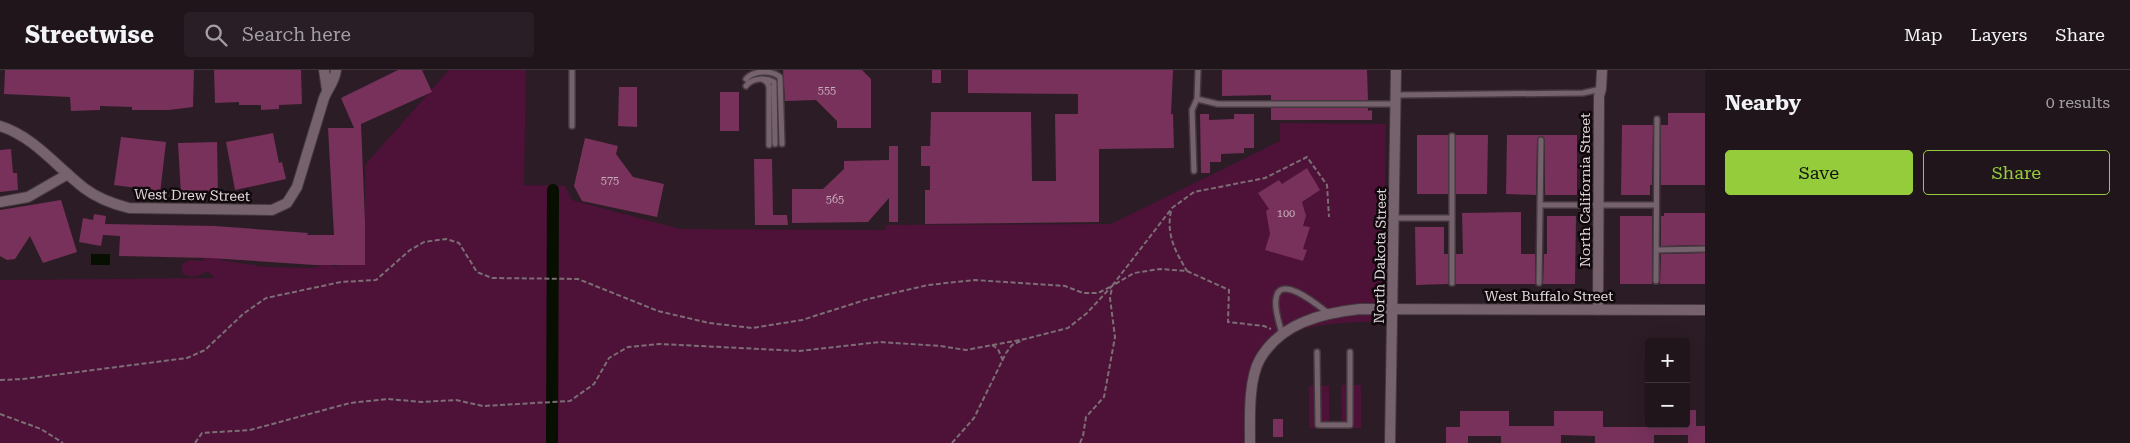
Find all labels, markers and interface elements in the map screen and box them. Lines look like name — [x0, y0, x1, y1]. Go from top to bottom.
search box — [184, 12, 534, 57]
text: Streetwise — [25, 21, 154, 49]
icon: search — [202, 21, 230, 49]
text: Search here — [242, 23, 351, 46]
text: Map — [1904, 24, 1943, 45]
text: Layers — [1971, 24, 2027, 45]
text: Share — [2055, 24, 2105, 45]
house number: 555 — [818, 84, 836, 97]
text: Nearby — [1725, 91, 1801, 115]
text: 0 results — [2046, 93, 2110, 112]
street label: North California Street — [1577, 113, 1593, 267]
button: Save — [1725, 150, 1913, 195]
button: Share — [1923, 150, 2110, 195]
house number: 575 — [601, 174, 619, 187]
street label: West Drew Street — [134, 186, 250, 204]
street label: North Dakota Street — [1371, 188, 1389, 324]
house number: 565 — [826, 193, 844, 206]
house number: 100 — [1277, 207, 1295, 220]
street label: West Buffalo Street — [1485, 288, 1613, 304]
map controls — [1645, 338, 1690, 428]
button: + — [1645, 338, 1690, 383]
button: − — [1645, 383, 1690, 428]

